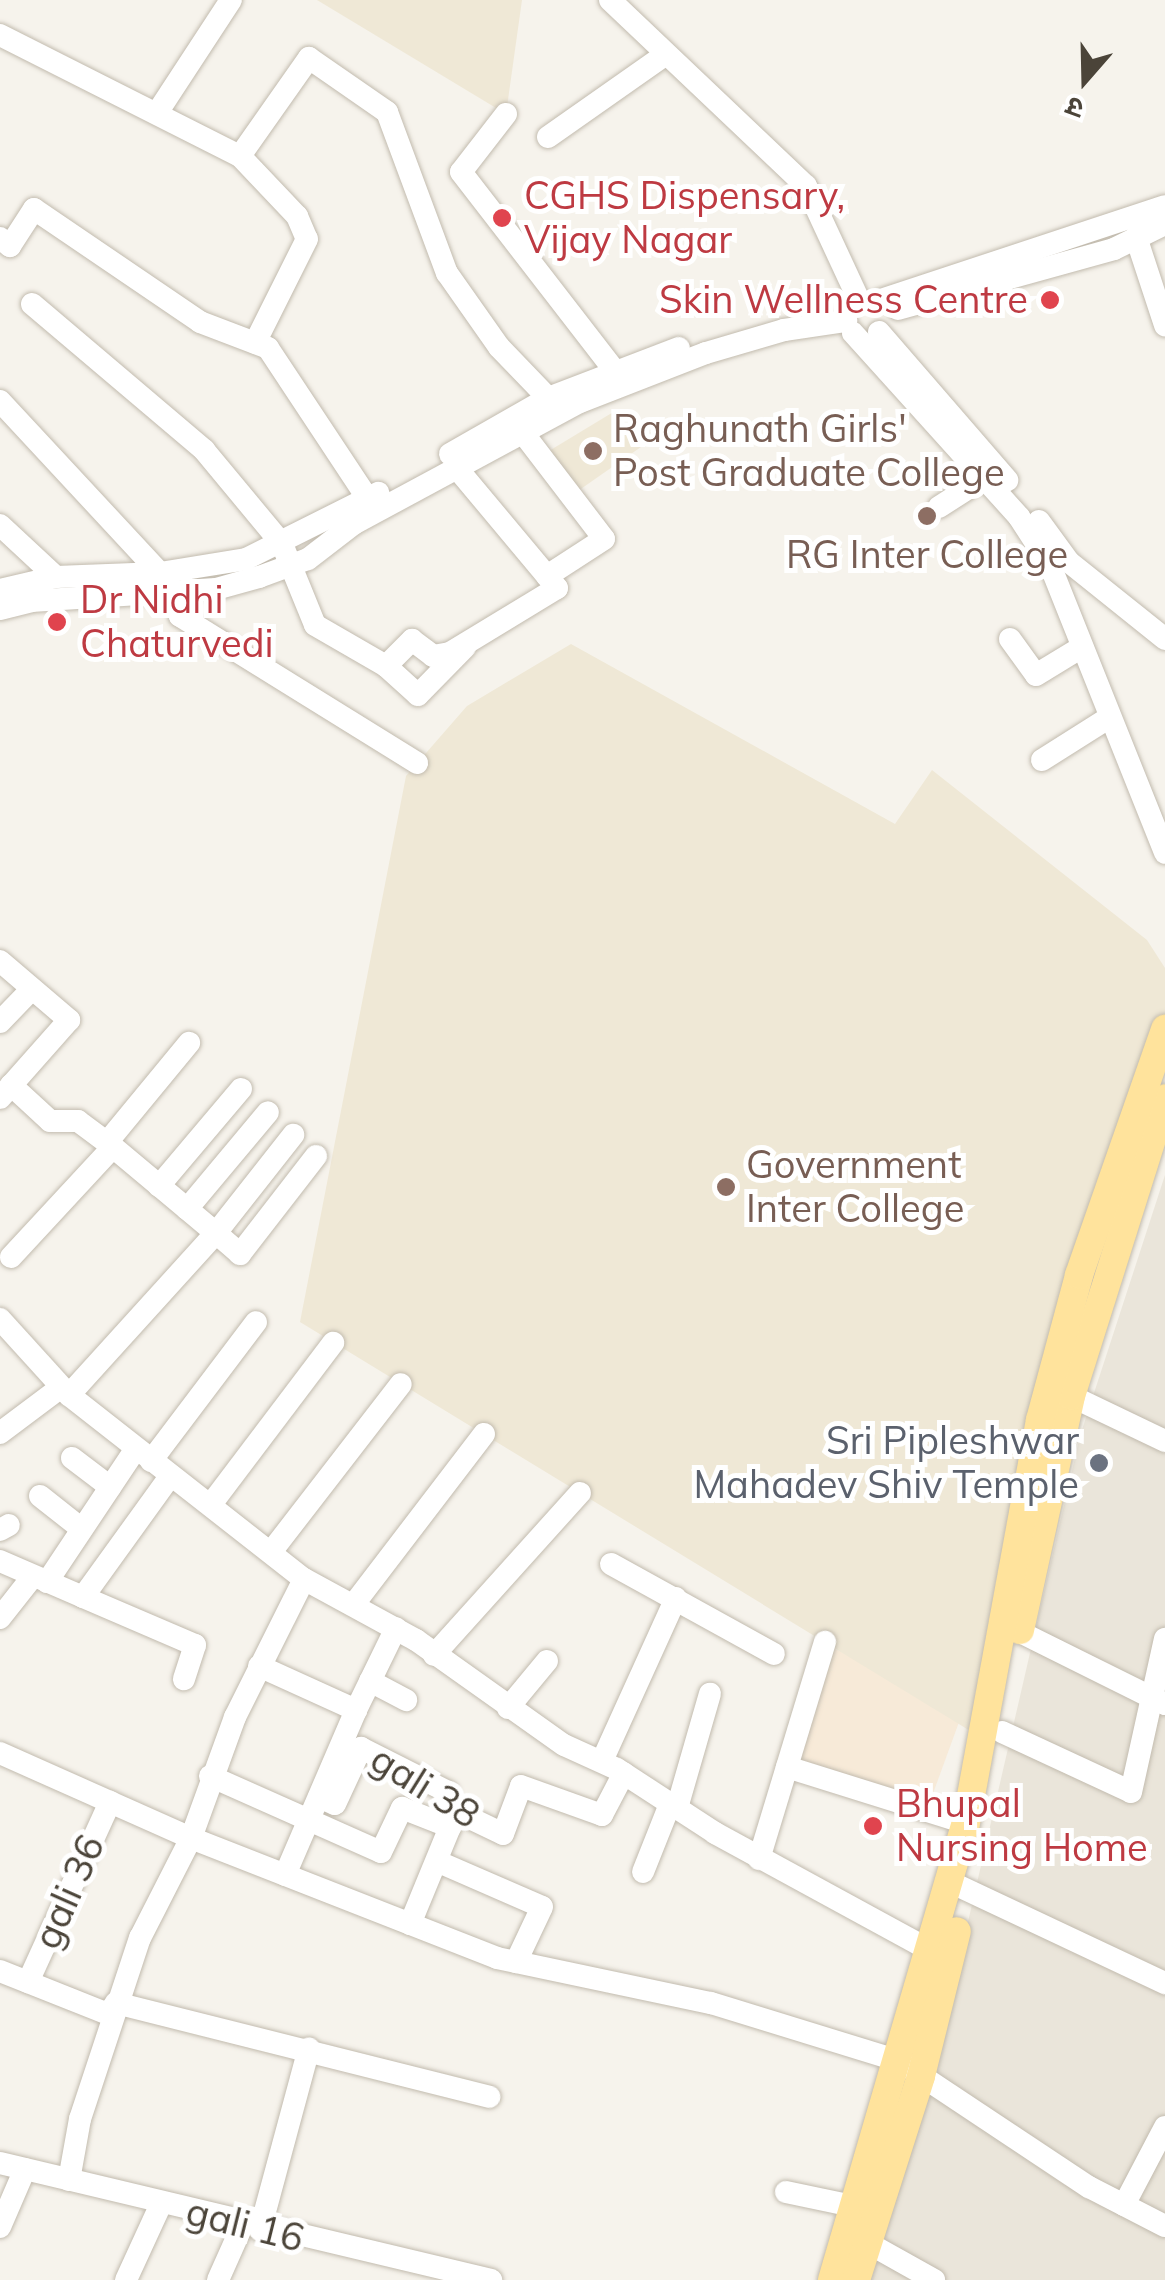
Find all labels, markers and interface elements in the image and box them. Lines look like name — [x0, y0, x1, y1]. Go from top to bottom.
north arrow — [1035, 30, 1135, 130]
text: उ — [1061, 89, 1088, 128]
place label: CGHS Dispensary, Vijay Nagar — [524, 173, 845, 262]
marker: CGHS Dispensary, Vijay Nagar — [489, 205, 515, 231]
place label: Skin Wellness Centre — [659, 277, 1028, 323]
marker: Skin Wellness Centre — [1037, 287, 1063, 313]
place label: Raghunath Girls' Post Graduate College — [613, 406, 1005, 496]
marker: Raghunath Girls' Post Graduate College — [582, 440, 604, 462]
marker: RG Inter College — [916, 505, 938, 527]
place label: RG Inter College — [786, 532, 1068, 578]
place label: Dr Nidhi Chaturvedi — [80, 577, 274, 666]
marker: Dr Nidhi Chaturvedi — [44, 609, 70, 635]
place label: Government Inter College — [746, 1142, 964, 1232]
marker: Government Inter College — [715, 1176, 737, 1198]
place label: Sri Pipleshwar Mahadev Shiv Temple — [694, 1418, 1079, 1508]
marker: Sri Pipleshwar Mahadev Shiv Temple — [1088, 1452, 1110, 1474]
street label: gali 38 — [362, 1736, 488, 1838]
place label: Bhupal Nursing Home — [896, 1781, 1148, 1870]
marker: Bhupal Nursing Home — [860, 1813, 886, 1839]
street label: gali 36 — [24, 1828, 114, 1956]
street label: gali 16 — [182, 2188, 308, 2262]

